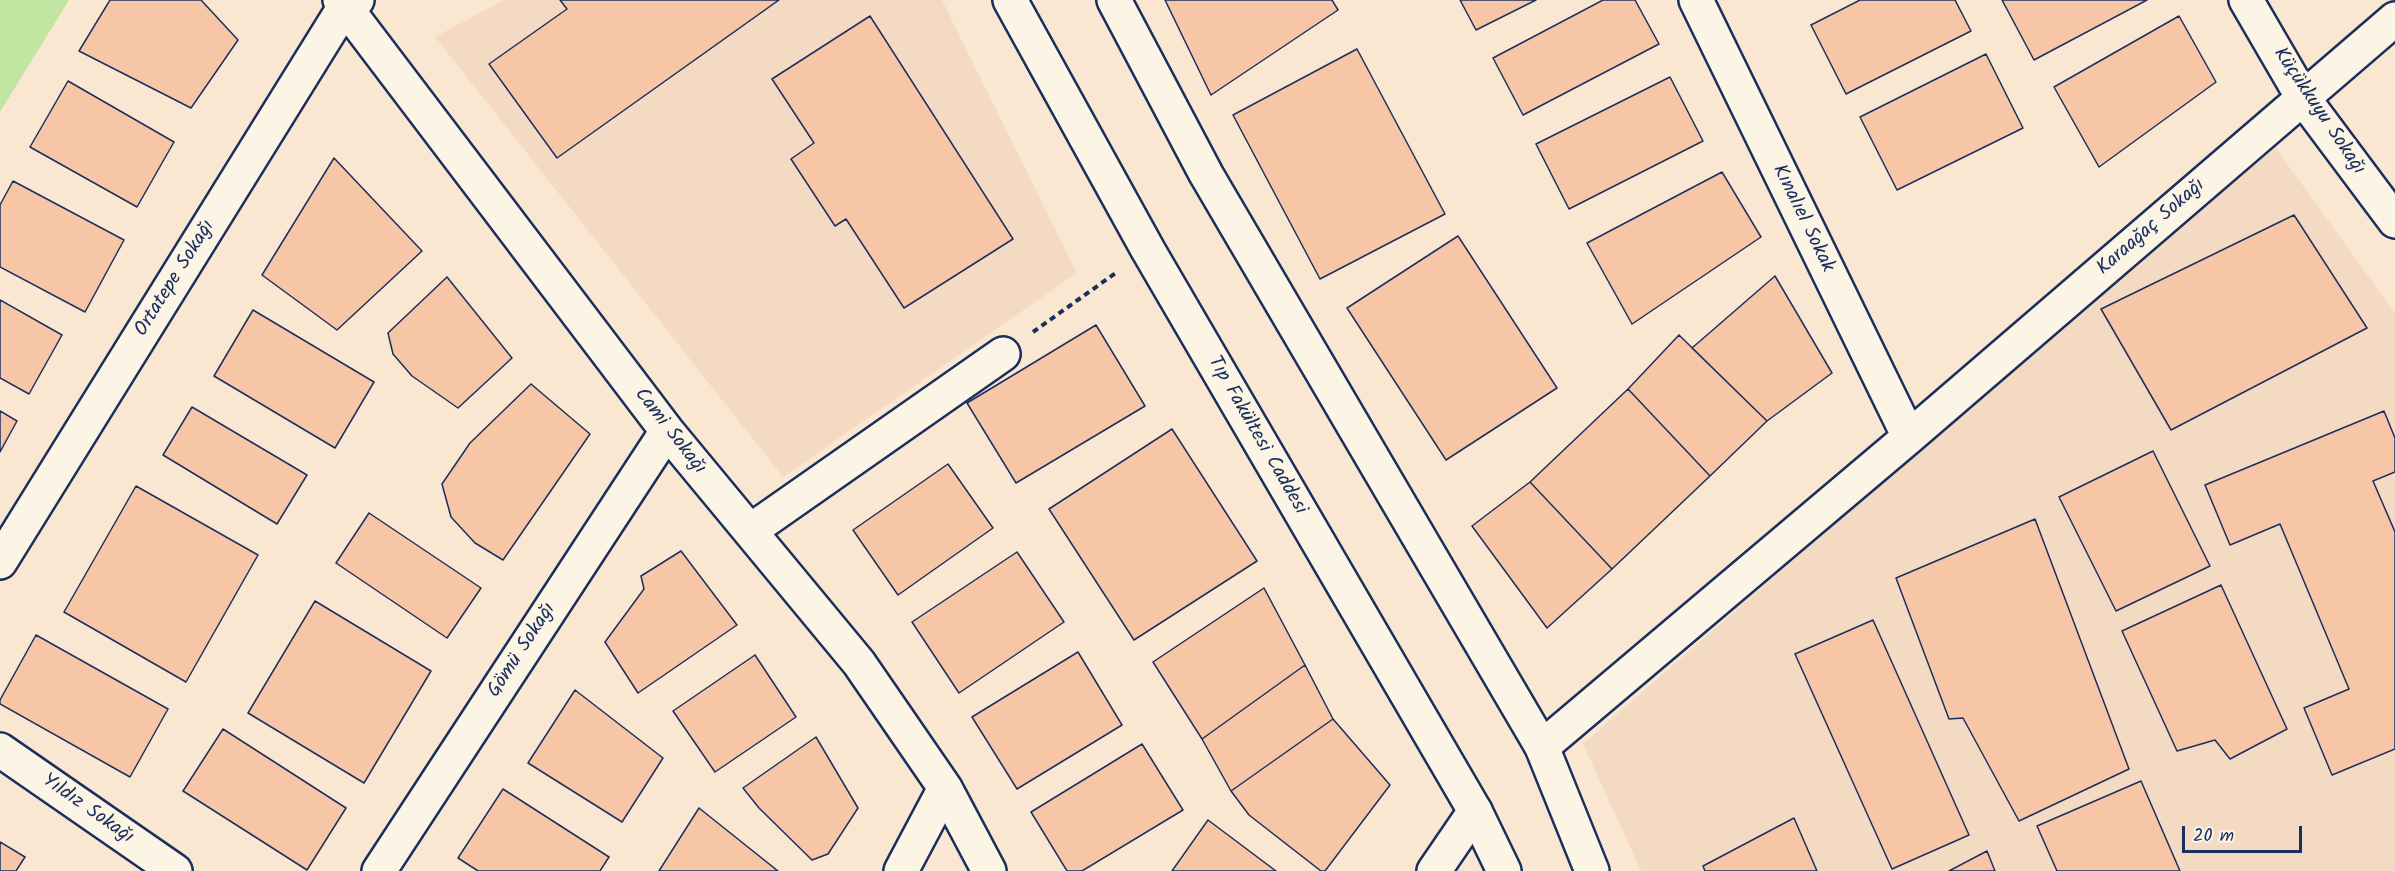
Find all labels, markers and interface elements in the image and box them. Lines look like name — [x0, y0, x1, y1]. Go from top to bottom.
street label: Küçükkuyu Sokağı — [2267, 44, 2369, 180]
street label: Kınalıel Sokak — [1766, 161, 1838, 277]
street label: Karaağaç Sokağı — [2093, 175, 2211, 281]
street label: Ortatepe Sokağı — [131, 217, 221, 341]
street label: Tıp Fakültesi Caddesi — [1201, 353, 1311, 519]
street label: Cami Sokağı — [628, 384, 710, 480]
street label: Gömü Sokağı — [484, 599, 562, 703]
street label: Yıldız Sokağı — [36, 770, 138, 850]
scale bar — [2185, 814, 2305, 852]
text: 20 m — [2193, 822, 2234, 851]

